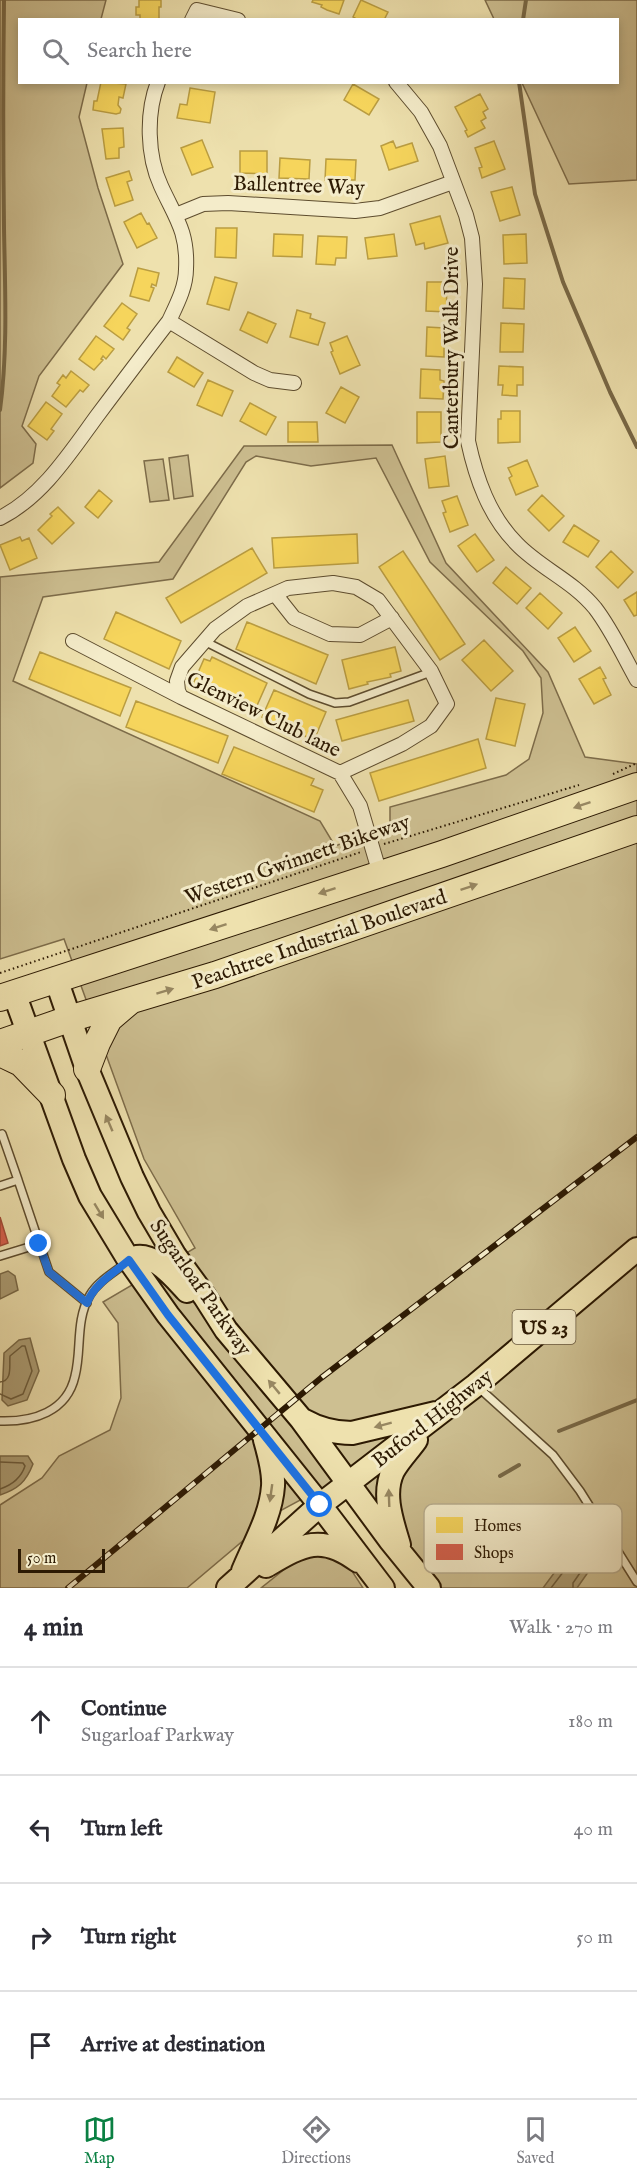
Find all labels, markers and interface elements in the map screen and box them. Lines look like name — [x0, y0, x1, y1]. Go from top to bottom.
search box — [18, 18, 619, 84]
icon: search — [39, 35, 72, 68]
text: Search here — [87, 37, 192, 65]
street label: Ballentree Way — [233, 171, 366, 202]
street label: Canterbury Walk Drive — [439, 246, 466, 449]
street label: Glenview Club lane — [182, 666, 345, 765]
one-way arrow — [572, 801, 590, 811]
street label: Western Gwinnett Bikeway — [181, 809, 414, 912]
one-way arrow — [460, 882, 478, 892]
street label: Peachtree Industrial Boulevard — [189, 884, 451, 997]
one-way arrow — [318, 887, 336, 897]
one-way arrow — [209, 923, 227, 932]
one-way arrow — [156, 986, 174, 995]
one-way arrow — [104, 1114, 114, 1132]
one-way arrow — [94, 1203, 105, 1219]
street label: Sugarloaf Parkway — [143, 1214, 257, 1362]
route end — [25, 1230, 51, 1256]
road number: US 23 — [512, 1310, 576, 1344]
street label: Buford Highway — [367, 1363, 499, 1475]
one-way arrow — [268, 1380, 281, 1395]
one-way arrow — [374, 1420, 392, 1430]
one-way arrow — [267, 1483, 276, 1502]
one-way arrow — [384, 1488, 394, 1507]
route start — [306, 1491, 332, 1517]
legend — [424, 1504, 622, 1573]
text: Homes — [474, 1517, 522, 1537]
text: Shops — [474, 1544, 514, 1564]
scale bar — [18, 1546, 105, 1574]
text: 50 m — [27, 1549, 56, 1569]
text: 4 min — [24, 1611, 83, 1644]
text: Walk · 270 m — [509, 1615, 613, 1640]
text: Continue — [81, 1695, 167, 1723]
icon: ahead — [24, 1705, 57, 1738]
text: 180 m — [568, 1709, 613, 1734]
text: Sugarloaf Parkway — [81, 1723, 234, 1748]
icon: left — [24, 1813, 57, 1846]
text: Turn left — [81, 1815, 163, 1843]
text: 40 m — [574, 1817, 613, 1842]
icon: right — [24, 1921, 57, 1954]
text: Turn right — [81, 1923, 176, 1951]
text: 50 m — [576, 1925, 613, 1950]
icon: arrive — [24, 2029, 57, 2062]
text: Arrive at destination — [81, 2031, 265, 2059]
tab: Map — [83, 2113, 116, 2169]
tab: Directions — [281, 2113, 351, 2169]
tab: Saved — [516, 2113, 554, 2169]

